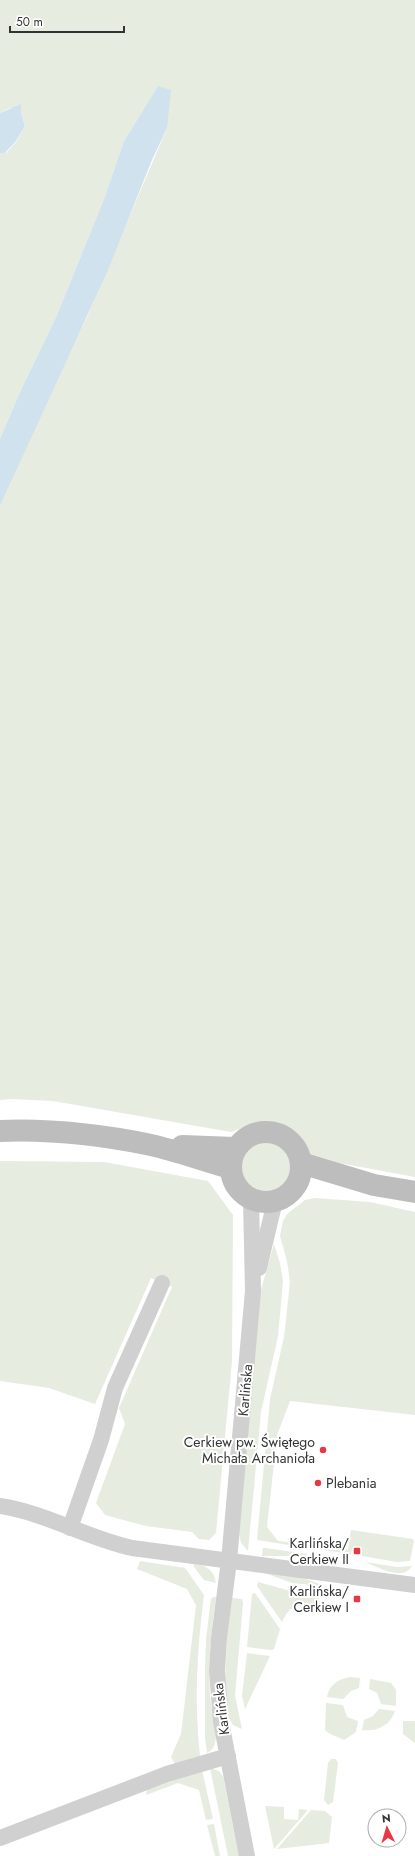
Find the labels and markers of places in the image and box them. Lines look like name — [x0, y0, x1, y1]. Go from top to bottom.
place label: Cerkiew pw. Świętego Michała Archanioła — [184, 1432, 315, 1468]
marker: Cerkiew pw. Świętego Michała Archanioła — [318, 1445, 328, 1455]
place label: Plebania — [326, 1473, 377, 1493]
marker: Plebania — [313, 1478, 323, 1488]
place label: Karlińska/ Cerkiew II — [290, 1533, 349, 1569]
marker: Karlińska/ Cerkiew II — [352, 1546, 362, 1556]
place label: Karlińska/ Cerkiew I — [290, 1581, 349, 1617]
marker: Karlińska/ Cerkiew I — [352, 1594, 362, 1604]

